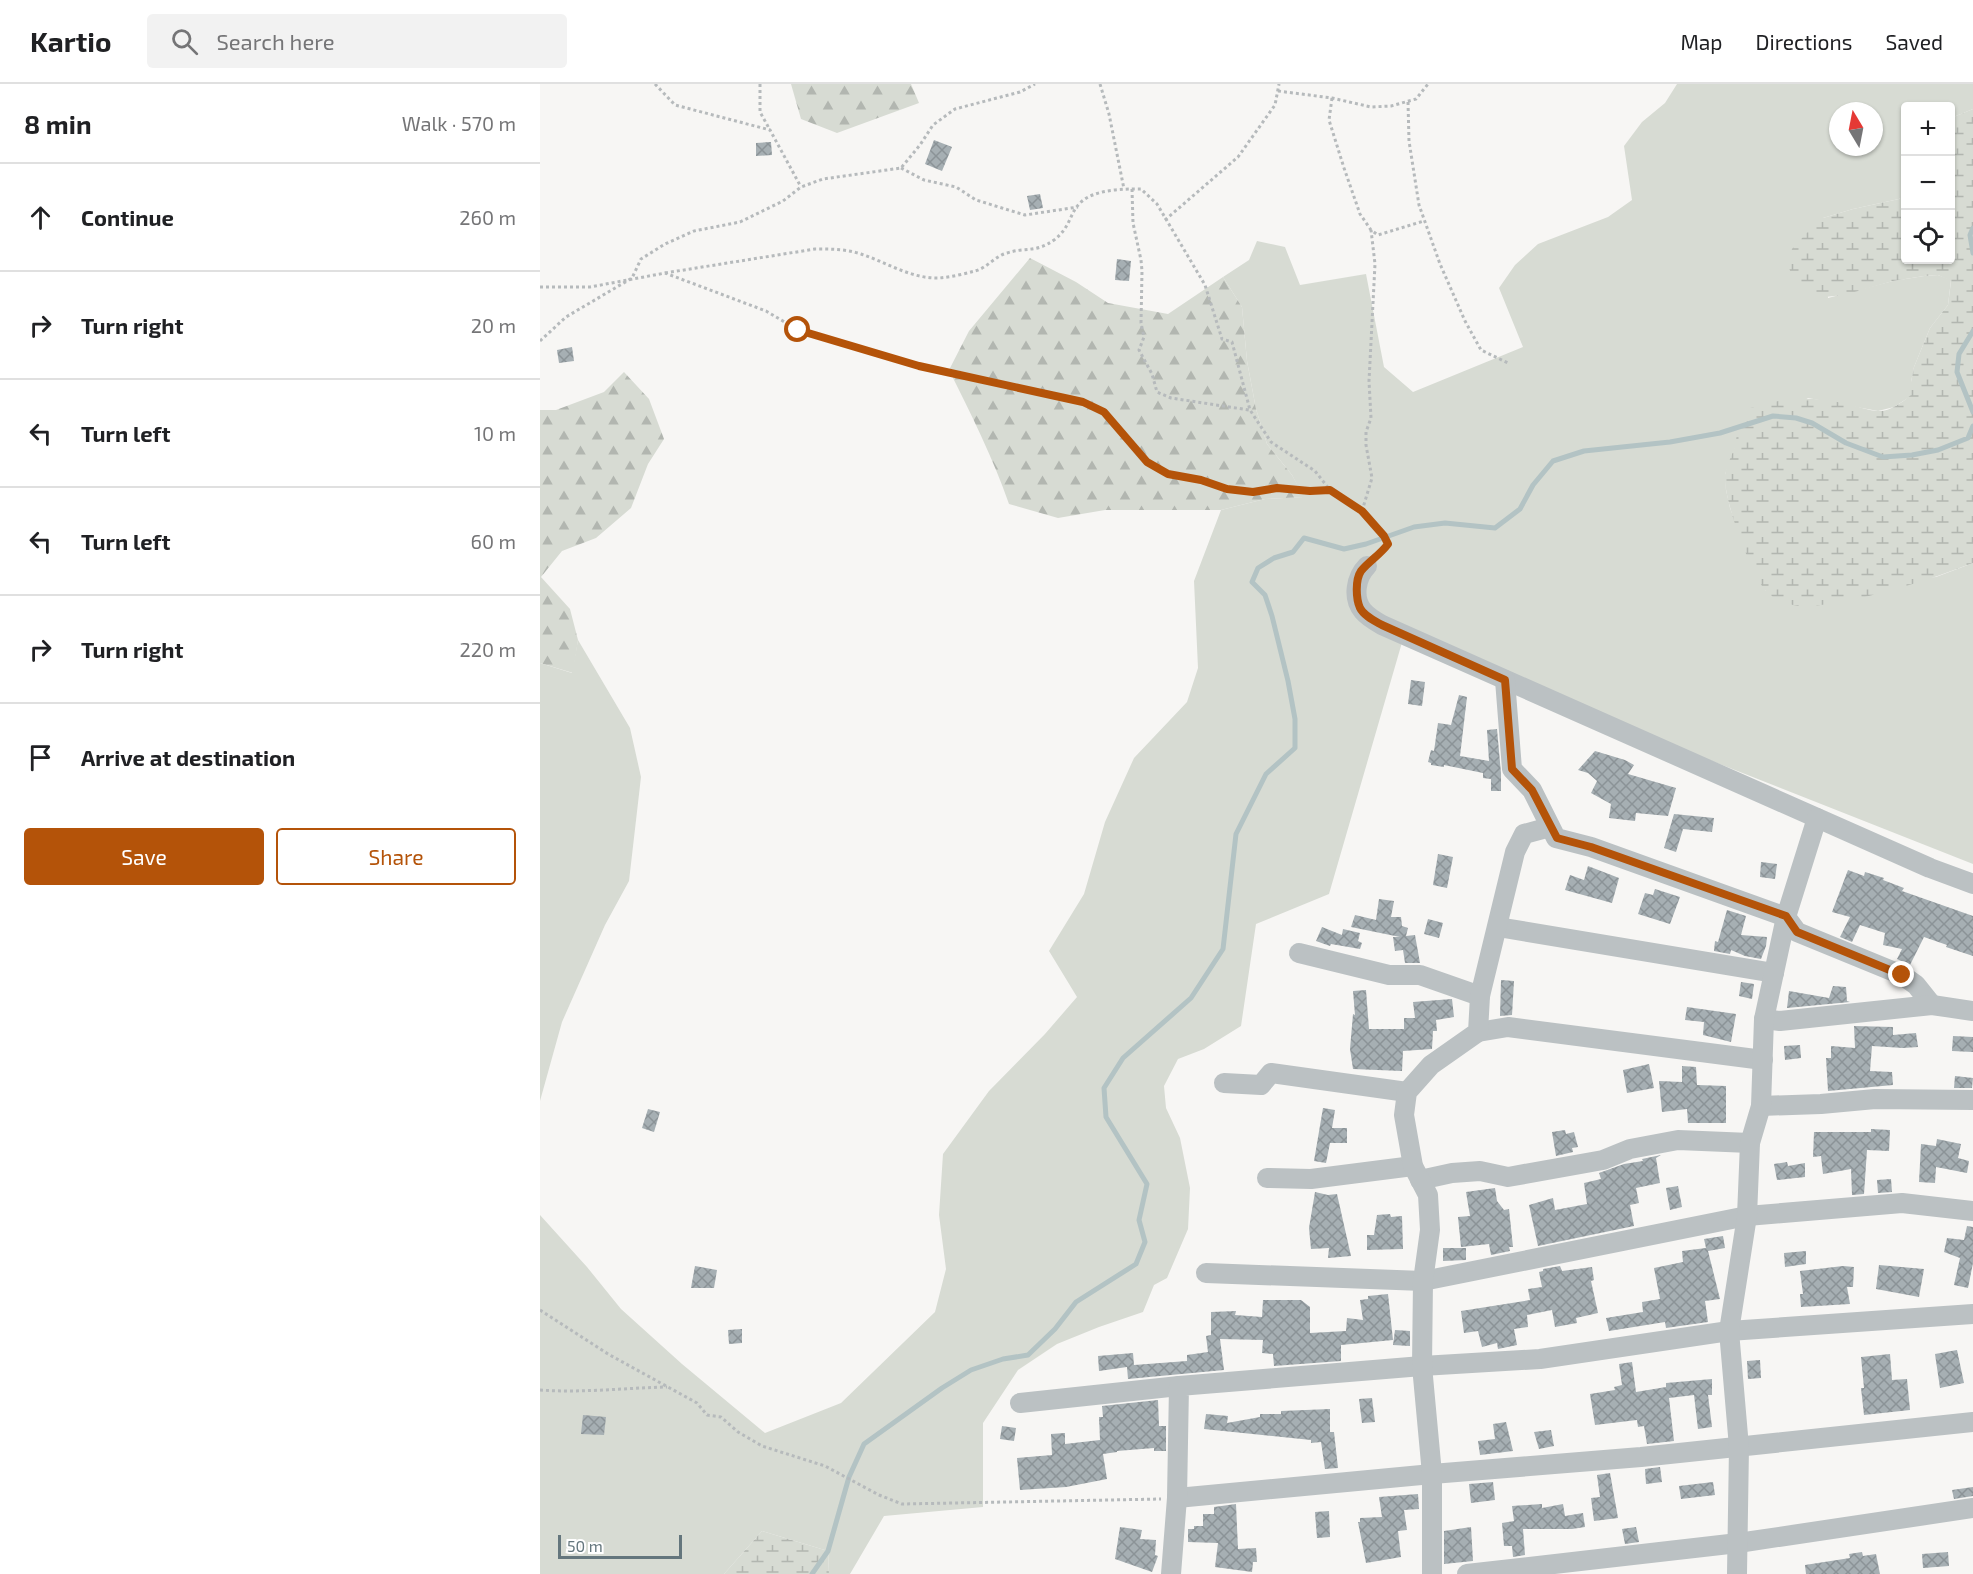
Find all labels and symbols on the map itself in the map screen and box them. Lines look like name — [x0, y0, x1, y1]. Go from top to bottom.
north arrow — [1829, 102, 1883, 156]
route start — [784, 316, 810, 342]
route end — [1888, 961, 1914, 987]
scale bar — [558, 1532, 682, 1560]

